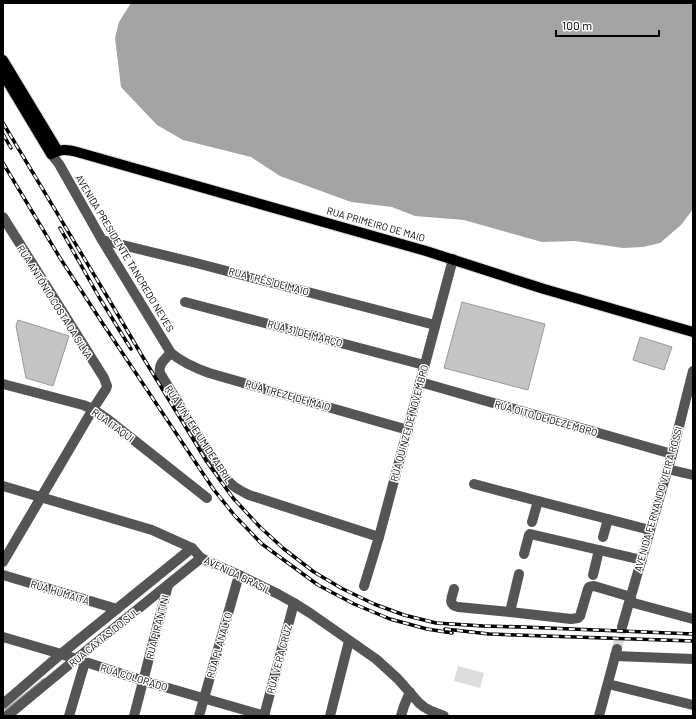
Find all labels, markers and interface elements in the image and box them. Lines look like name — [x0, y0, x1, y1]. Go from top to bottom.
scale bar — [556, 12, 659, 38]
text: 100 m — [562, 18, 592, 32]
street label: AVENIDA PRESIDENTE TANCREDO NEVES — [73, 172, 177, 334]
street label: RUA PRIMEIRO DE MAIO — [326, 204, 426, 244]
street label: RUA ANTÔNIO COSTA DA SILVA — [15, 243, 95, 361]
street label: RUA TRÊS DE MAIO — [228, 265, 310, 297]
street label: RUA 31 DE MARÇO — [266, 317, 344, 349]
street label: RUA QUINZE DE NOVEMBRO — [388, 363, 430, 483]
street label: RUA TREZE DE MAIO — [244, 377, 332, 413]
street label: RUA VINTE E UM DE ABRIL — [163, 383, 235, 485]
street label: RUA OITO DE DEZEMBRO — [493, 398, 599, 438]
street label: RUA ITAQUI — [90, 406, 136, 444]
street label: AVENIDA FERNANDO VIEIRA ROSSI — [631, 425, 685, 573]
street label: AVENIDA BRASIL — [202, 554, 274, 597]
street label: RUA HUMAITÁ — [29, 577, 91, 607]
street label: RUA PIRANTINI — [143, 593, 171, 661]
street label: RUA CAXIAS DO SUL — [66, 605, 142, 669]
street label: RUA PLANALTO — [204, 611, 234, 679]
street label: RUA VERA CRUZ — [264, 623, 294, 695]
street label: RUA COLORADO — [99, 661, 169, 693]

